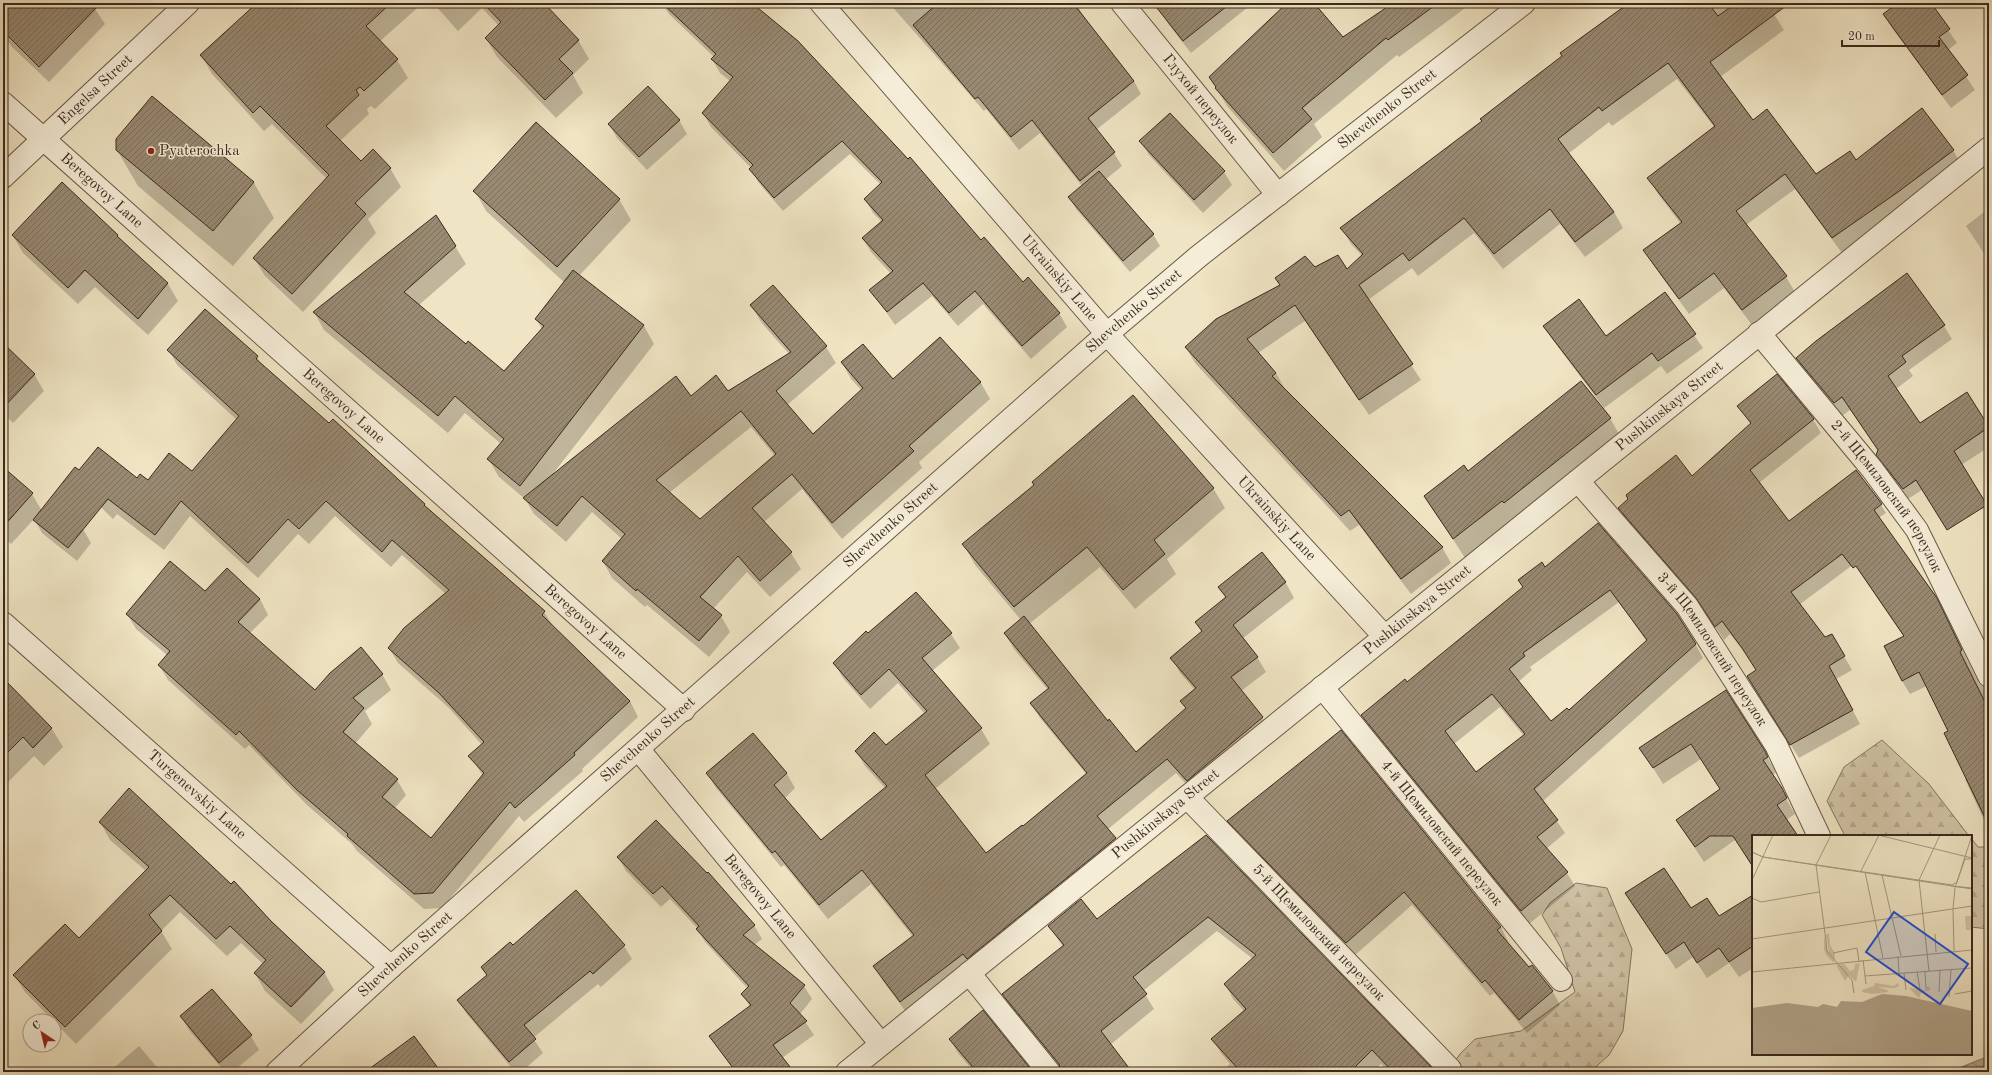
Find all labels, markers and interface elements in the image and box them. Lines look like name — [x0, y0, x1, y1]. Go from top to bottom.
scale bar — [1842, 22, 1939, 48]
text: 20 m — [1848, 31, 1875, 43]
street label: Engelsa Street — [56, 52, 135, 128]
street label: Глухой переулок — [1160, 52, 1241, 147]
street label: Shevchenko Street — [1335, 66, 1440, 152]
place label: Pyaterochka — [159, 144, 240, 159]
marker: Pyaterochka — [146, 146, 156, 156]
street label: Beregovoy Lane — [58, 150, 146, 231]
street label: Ukrainskiy Lane — [1018, 233, 1100, 324]
street label: Shevchenko Street — [1083, 266, 1185, 356]
street label: Pushkinskaya Street — [1613, 359, 1726, 454]
street label: Beregovoy Lane — [299, 366, 388, 447]
street label: 2-й Щемиловский переулок — [1828, 418, 1945, 576]
street label: Ukrainskiy Lane — [1234, 474, 1319, 564]
street label: Shevchenko Street — [841, 480, 941, 571]
street label: Pushkinskaya Street — [1361, 563, 1474, 658]
street label: 3-й Щемиловский переулок — [1654, 570, 1770, 730]
street label: Beregovoy Lane — [541, 582, 629, 662]
street label: Shevchenko Street — [598, 694, 698, 785]
street label: Turgenevskiy Lane — [145, 747, 249, 842]
street label: 4-й Щемиловский переулок — [1378, 758, 1505, 909]
street label: Pushkinskaya Street — [1109, 766, 1222, 862]
inset map — [1752, 835, 1972, 1055]
street label: Beregovoy Lane — [721, 852, 799, 942]
street label: 5-й Щемиловский переулок — [1249, 862, 1388, 1004]
street label: Shevchenko Street — [356, 909, 455, 1001]
north arrow — [22, 1013, 62, 1053]
text: С — [31, 1019, 43, 1033]

